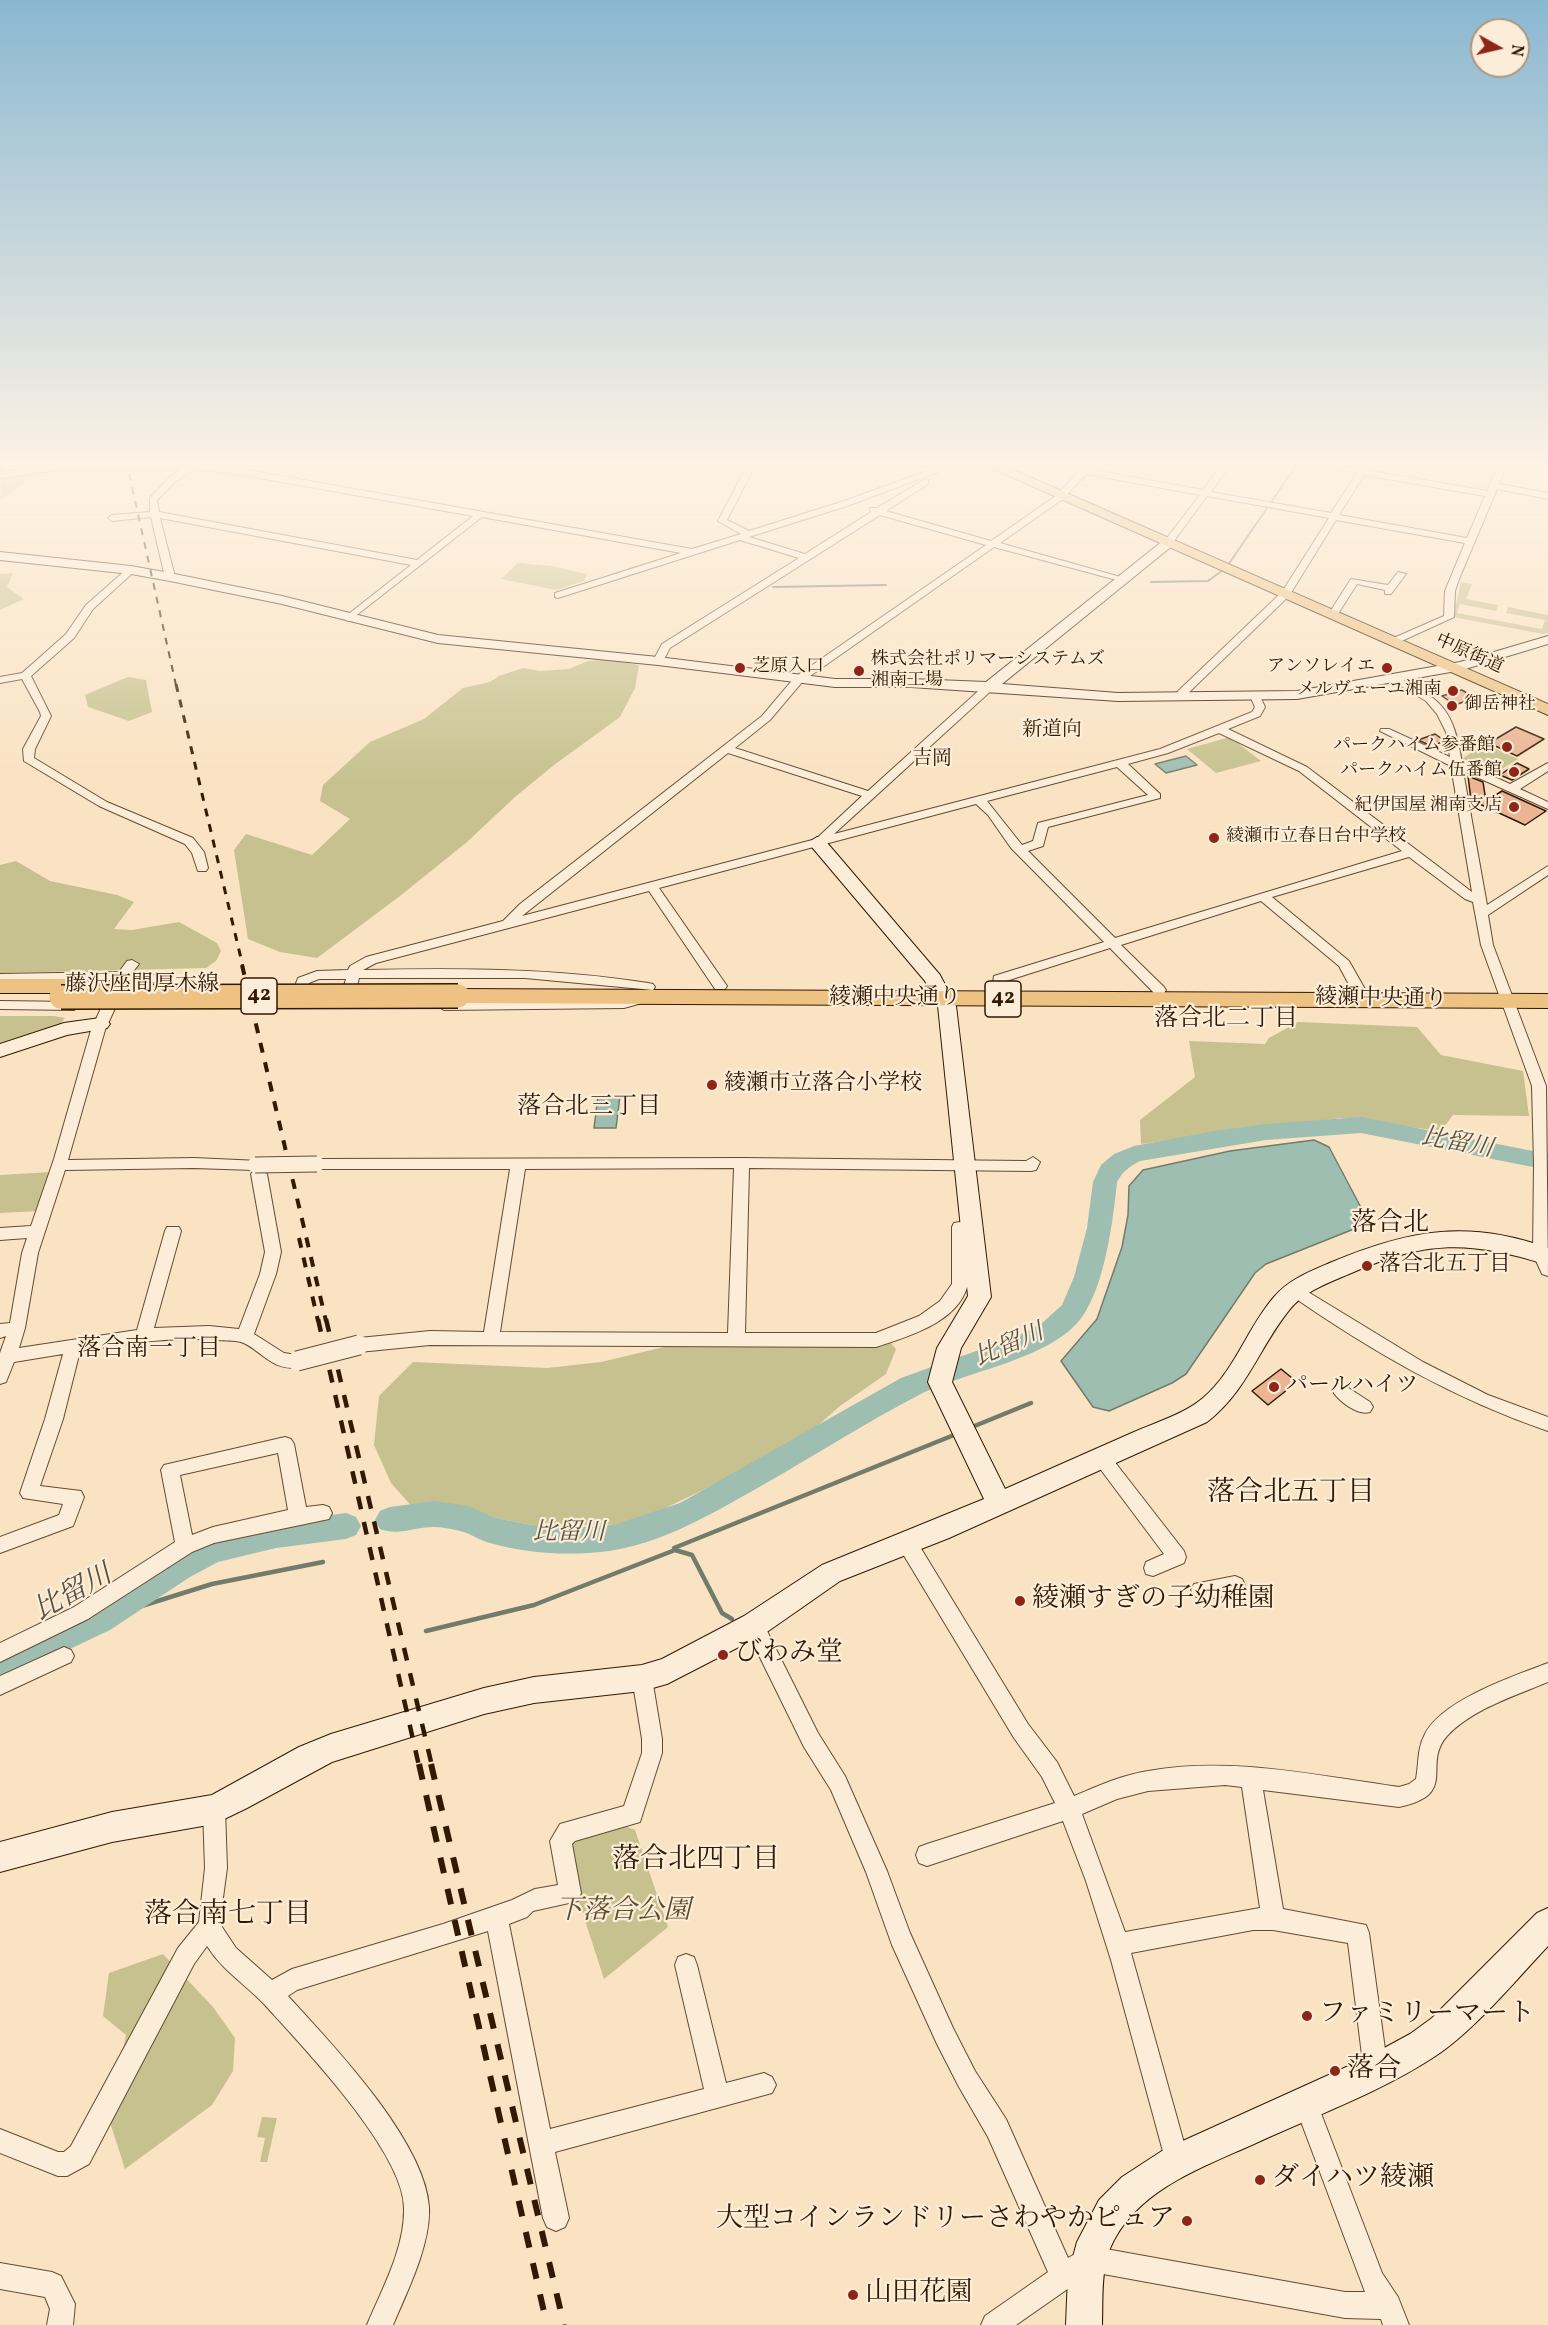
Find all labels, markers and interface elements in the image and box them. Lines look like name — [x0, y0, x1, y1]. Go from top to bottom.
north arrow — [1470, 18, 1530, 78]
text: N — [1504, 43, 1528, 58]
street label: 中原街道 — [1432, 630, 1506, 680]
place label: 株式会社ポリマーシステムズ 湘南工場 — [871, 650, 1105, 692]
place label: 芝原入口 — [752, 657, 824, 679]
place label: アンソレイエ — [1267, 657, 1375, 679]
marker: 芝原入口 — [733, 661, 747, 675]
marker: アンソレイエ — [1380, 661, 1394, 675]
marker: 株式会社ポリマーシステムズ 湘南工場 — [852, 664, 866, 678]
place label: メルヴェーユ湘南 — [1297, 680, 1441, 702]
marker: メルヴェーユ湘南 — [1446, 684, 1460, 698]
place label: 御岳神社 — [1464, 695, 1536, 717]
marker: 御岳神社 — [1445, 699, 1459, 713]
district label: 新道向 — [1022, 719, 1082, 743]
place label: パークハイム参番館 — [1333, 736, 1495, 758]
marker: パークハイム参番館 — [1500, 740, 1514, 754]
district label: 吉岡 — [912, 748, 952, 772]
place label: パークハイム伍番館 — [1340, 761, 1502, 783]
marker: パークハイム伍番館 — [1507, 765, 1521, 779]
place label: 紀伊国屋 湘南支店 — [1354, 796, 1502, 818]
marker: 紀伊国屋 湘南支店 — [1507, 800, 1521, 814]
place label: 綾瀬市立春日台中学校 — [1226, 827, 1406, 849]
marker: 綾瀬市立春日台中学校 — [1207, 831, 1221, 845]
street label: 藤沢座間厚木線 — [65, 973, 219, 999]
road number: 42 — [241, 978, 277, 1014]
road number: 42 — [985, 981, 1021, 1017]
street label: 綾瀬中央通り — [829, 986, 961, 1012]
street label: 綾瀬中央通り — [1315, 986, 1447, 1014]
district label: 落合北二丁目 — [1154, 1007, 1298, 1035]
place label: 綾瀬市立落合小学校 — [724, 1072, 922, 1098]
marker: 綾瀬市立落合小学校 — [705, 1078, 719, 1092]
district label: 落合北三丁目 — [517, 1095, 661, 1123]
water label: 比留川 — [1419, 1125, 1495, 1165]
district label: 落合北 — [1351, 1209, 1429, 1241]
place label: 落合北五丁目 — [1379, 1253, 1511, 1279]
marker: 落合北五丁目 — [1360, 1259, 1374, 1273]
water label: 比留川 — [971, 1320, 1049, 1374]
district label: 落合南一丁目 — [77, 1337, 221, 1365]
place label: パールハイツ — [1286, 1374, 1418, 1400]
marker: パールハイツ — [1267, 1380, 1281, 1394]
district label: 落合北五丁目 — [1207, 1478, 1375, 1512]
water label: 比留川 — [533, 1521, 605, 1549]
water label: 比留川 — [29, 1560, 119, 1630]
place label: 綾瀬すぎの子幼稚園 — [1032, 1585, 1275, 1617]
marker: 綾瀬すぎの子幼稚園 — [1013, 1594, 1027, 1608]
place label: びわみ堂 — [735, 1639, 843, 1671]
marker: びわみ堂 — [716, 1648, 730, 1662]
district label: 落合北四丁目 — [612, 1845, 780, 1879]
park label: 下落合公園 — [556, 1897, 690, 1929]
district label: 落合南七丁目 — [144, 1900, 312, 1934]
place label: ファミリーマート — [1319, 2000, 1535, 2032]
marker: ファミリーマート — [1300, 2009, 1314, 2023]
place label: 落合 — [1347, 2055, 1401, 2087]
marker: 落合 — [1328, 2064, 1342, 2078]
place label: ダイハツ綾瀬 — [1272, 2164, 1434, 2196]
marker: ダイハツ綾瀬 — [1253, 2173, 1267, 2187]
place label: 大型コインランドリーさわやかピュア — [716, 2205, 1175, 2237]
marker: 大型コインランドリーさわやかピュア — [1180, 2214, 1194, 2228]
place label: 山田花園 — [865, 2279, 973, 2311]
marker: 山田花園 — [846, 2288, 860, 2302]

